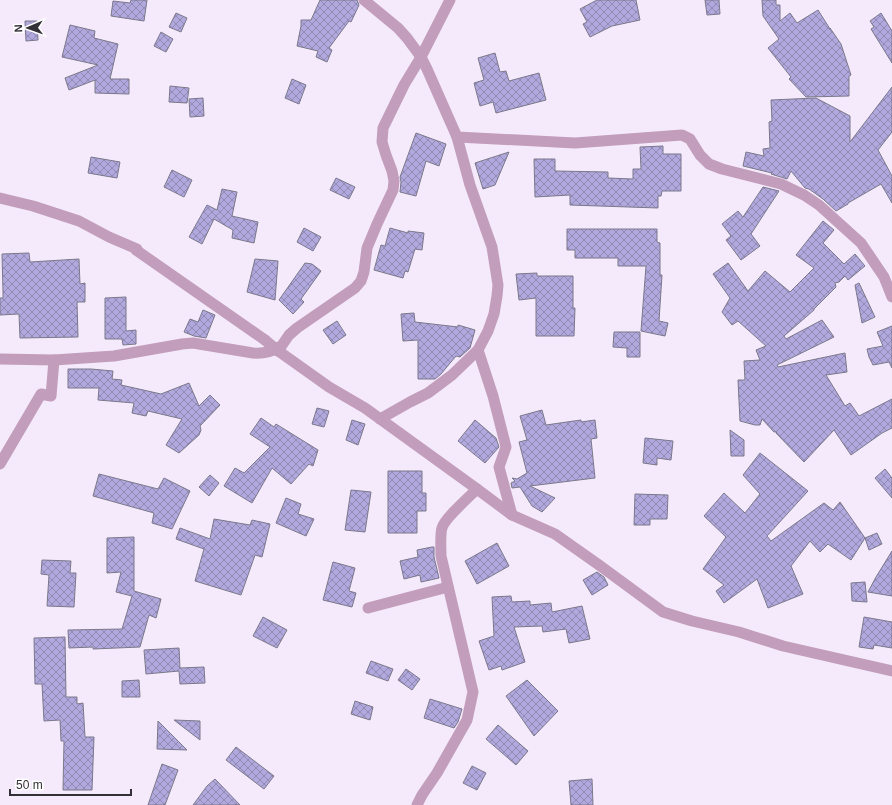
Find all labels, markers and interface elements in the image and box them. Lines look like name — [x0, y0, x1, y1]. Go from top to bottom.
north arrow — [8, 8, 48, 48]
text: N — [12, 24, 24, 33]
scale bar — [10, 771, 131, 797]
text: 50 m — [16, 778, 43, 792]

